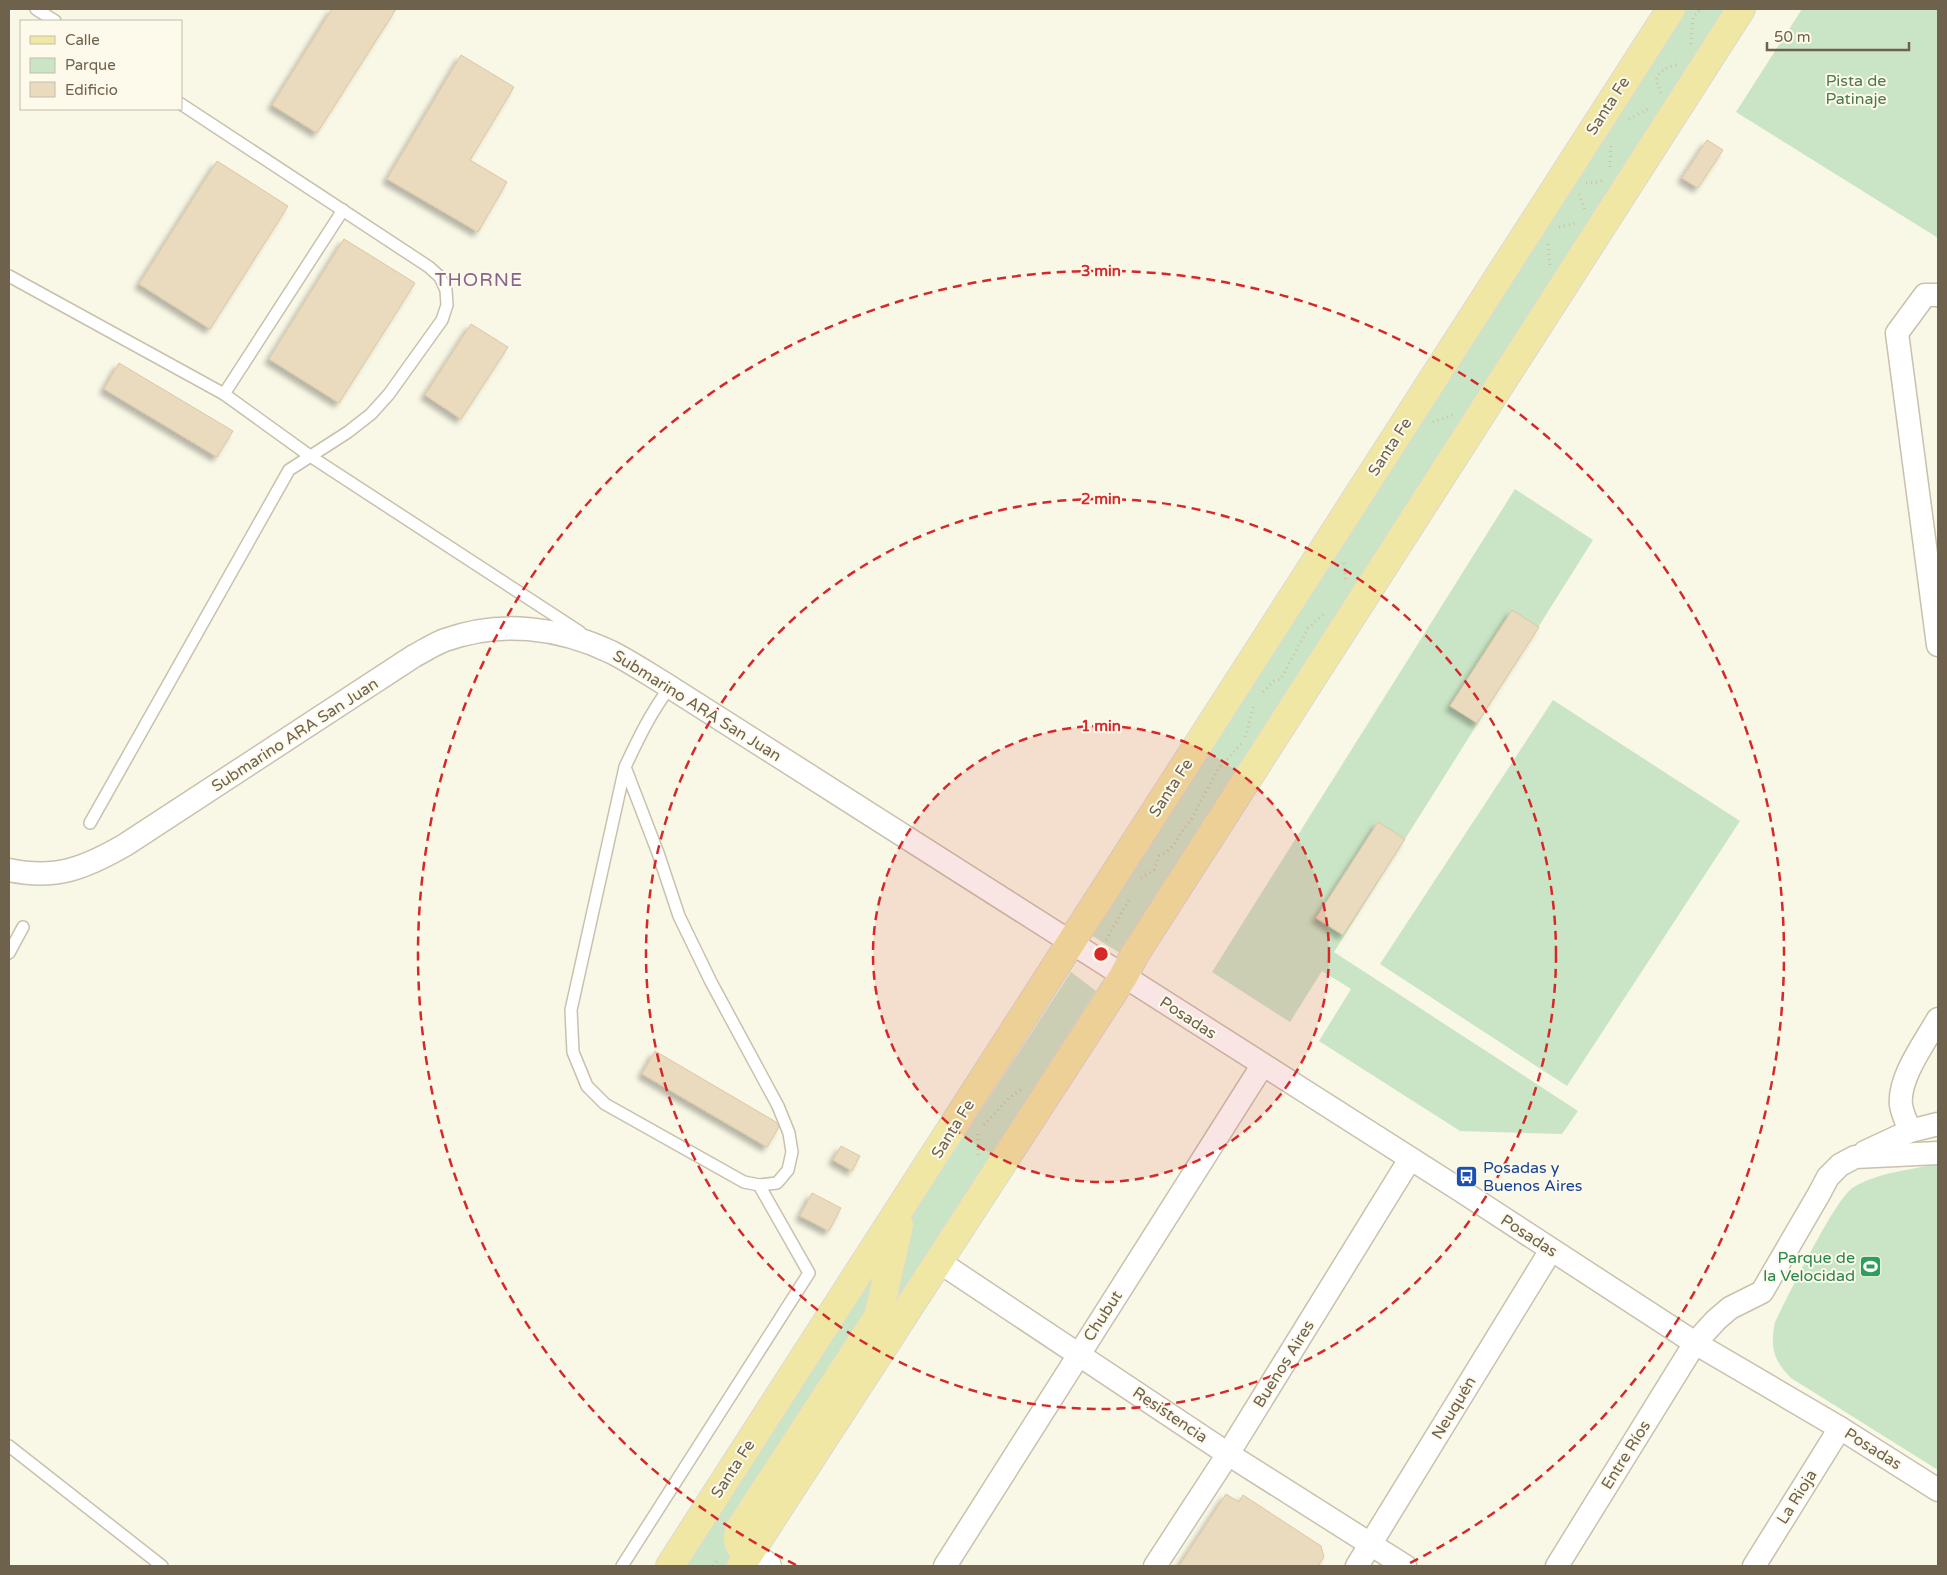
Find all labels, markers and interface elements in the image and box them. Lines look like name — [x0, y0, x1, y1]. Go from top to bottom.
legend — [20, 20, 182, 110]
scale bar — [1767, 20, 1910, 52]
text: 50 m — [1774, 28, 1811, 46]
text: Calle — [65, 31, 100, 49]
text: Parque — [65, 56, 116, 74]
park label: Pista de Patinaje — [1825, 71, 1887, 109]
street label: Santa Fe — [1582, 73, 1634, 139]
text: Edificio — [65, 81, 118, 99]
text: 3 min — [1081, 262, 1121, 280]
district label: THORNE — [435, 269, 523, 291]
street label: Santa Fe — [1364, 414, 1416, 480]
text: 2 min — [1081, 490, 1121, 508]
street label: Submarino ARA San Juan — [609, 646, 785, 766]
street label: Submarino ARA San Juan — [208, 673, 382, 797]
text: 1 min — [1081, 717, 1121, 735]
street label: Santa Fe — [1145, 755, 1197, 821]
centre of rings — [1092, 945, 1110, 963]
street label: Posadas — [1156, 992, 1220, 1044]
street label: Santa Fe — [927, 1096, 979, 1162]
place label: Posadas y Buenos Aires — [1483, 1158, 1583, 1196]
bus stop icon: Posadas y Buenos Aires — [1455, 1165, 1479, 1189]
street label: Posadas — [1497, 1210, 1561, 1262]
place label: Parque de la Velocidad — [1763, 1248, 1855, 1286]
sports icon: Parque de la Velocidad — [1859, 1255, 1883, 1279]
street label: Chubut — [1079, 1287, 1127, 1345]
street label: Buenos Aires — [1249, 1316, 1319, 1412]
street label: Neuquén — [1427, 1373, 1481, 1443]
street label: Resistencia — [1129, 1383, 1211, 1447]
street label: Entre Ríos — [1597, 1417, 1655, 1493]
street label: Posadas — [1841, 1424, 1905, 1474]
street label: Santa Fe — [707, 1436, 759, 1502]
street label: La Rioja — [1772, 1466, 1822, 1528]

